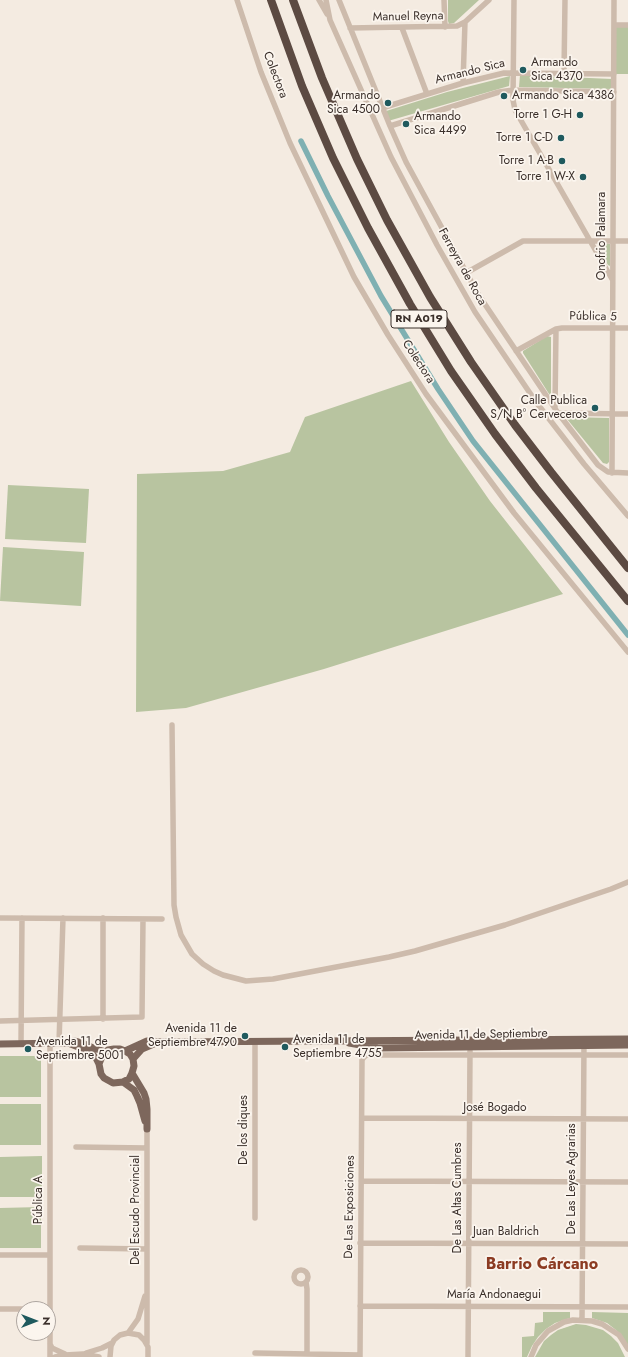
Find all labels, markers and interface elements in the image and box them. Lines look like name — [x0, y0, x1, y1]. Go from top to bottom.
street label: Manuel Reyna — [373, 9, 443, 25]
street label: Colectora — [260, 50, 290, 100]
street label: Armando Sica — [433, 56, 507, 88]
place label: Armando Sica 4370 — [531, 56, 583, 84]
marker: Armando Sica 4370 — [518, 65, 528, 75]
place label: Armando Sica 4500 — [327, 89, 380, 117]
place label: Armando Sica 4386 — [512, 89, 614, 103]
marker: Armando Sica 4386 — [499, 91, 509, 101]
marker: Armando Sica 4500 — [383, 98, 393, 108]
place label: Torre 1 G-H — [514, 108, 572, 122]
place label: Armando Sica 4499 — [414, 110, 467, 138]
marker: Torre 1 G-H — [575, 110, 585, 120]
marker: Armando Sica 4499 — [401, 119, 411, 129]
place label: Torre 1 C-D — [496, 131, 553, 145]
marker: Torre 1 C-D — [556, 133, 566, 143]
place label: Torre 1 A-B — [499, 154, 554, 168]
marker: Torre 1 A-B — [557, 156, 567, 166]
place label: Torre 1 W-X — [516, 170, 575, 184]
marker: Torre 1 W-X — [578, 172, 588, 182]
street label: Onofrio Palamara — [595, 192, 609, 280]
street label: Ferreyra de Roca — [435, 226, 489, 308]
street label: Pública 5 — [569, 309, 617, 325]
road number: RN A019 — [391, 310, 447, 328]
street label: Colectora — [399, 338, 437, 386]
place label: Calle Publica S/N B° Cerveceros — [490, 394, 587, 422]
marker: Calle Publica S/N B° Cerveceros — [590, 403, 600, 413]
place label: Avenida 11 de Septiembre 4790 — [148, 1022, 237, 1050]
street label: Avenida 11 de Septiembre — [414, 1027, 548, 1043]
marker: Avenida 11 de Septiembre 4790 — [240, 1031, 250, 1041]
place label: Avenida 11 de Septiembre 4755 — [293, 1033, 382, 1061]
place label: Avenida 11 de Septiembre 5001 — [36, 1035, 124, 1063]
marker: Avenida 11 de Septiembre 4755 — [280, 1042, 290, 1052]
marker: Avenida 11 de Septiembre 5001 — [23, 1044, 33, 1054]
street label: De los diques — [237, 1095, 251, 1165]
street label: José Bogado — [463, 1101, 527, 1115]
street label: De Las Leyes Agrarias — [565, 1123, 579, 1235]
street label: De Las Altas Cumbres — [451, 1143, 465, 1253]
street label: Del Escudo Provincial — [129, 1155, 143, 1265]
street label: De Las Exposiciones — [342, 1155, 358, 1259]
street label: Pública A — [32, 1176, 46, 1224]
street label: Juan Baldrich — [473, 1225, 539, 1239]
district label: Barrio Cárcano — [486, 1255, 598, 1275]
street label: María Andonaegui — [447, 1288, 541, 1302]
north arrow — [16, 1301, 56, 1341]
text: N — [39, 1317, 55, 1325]

